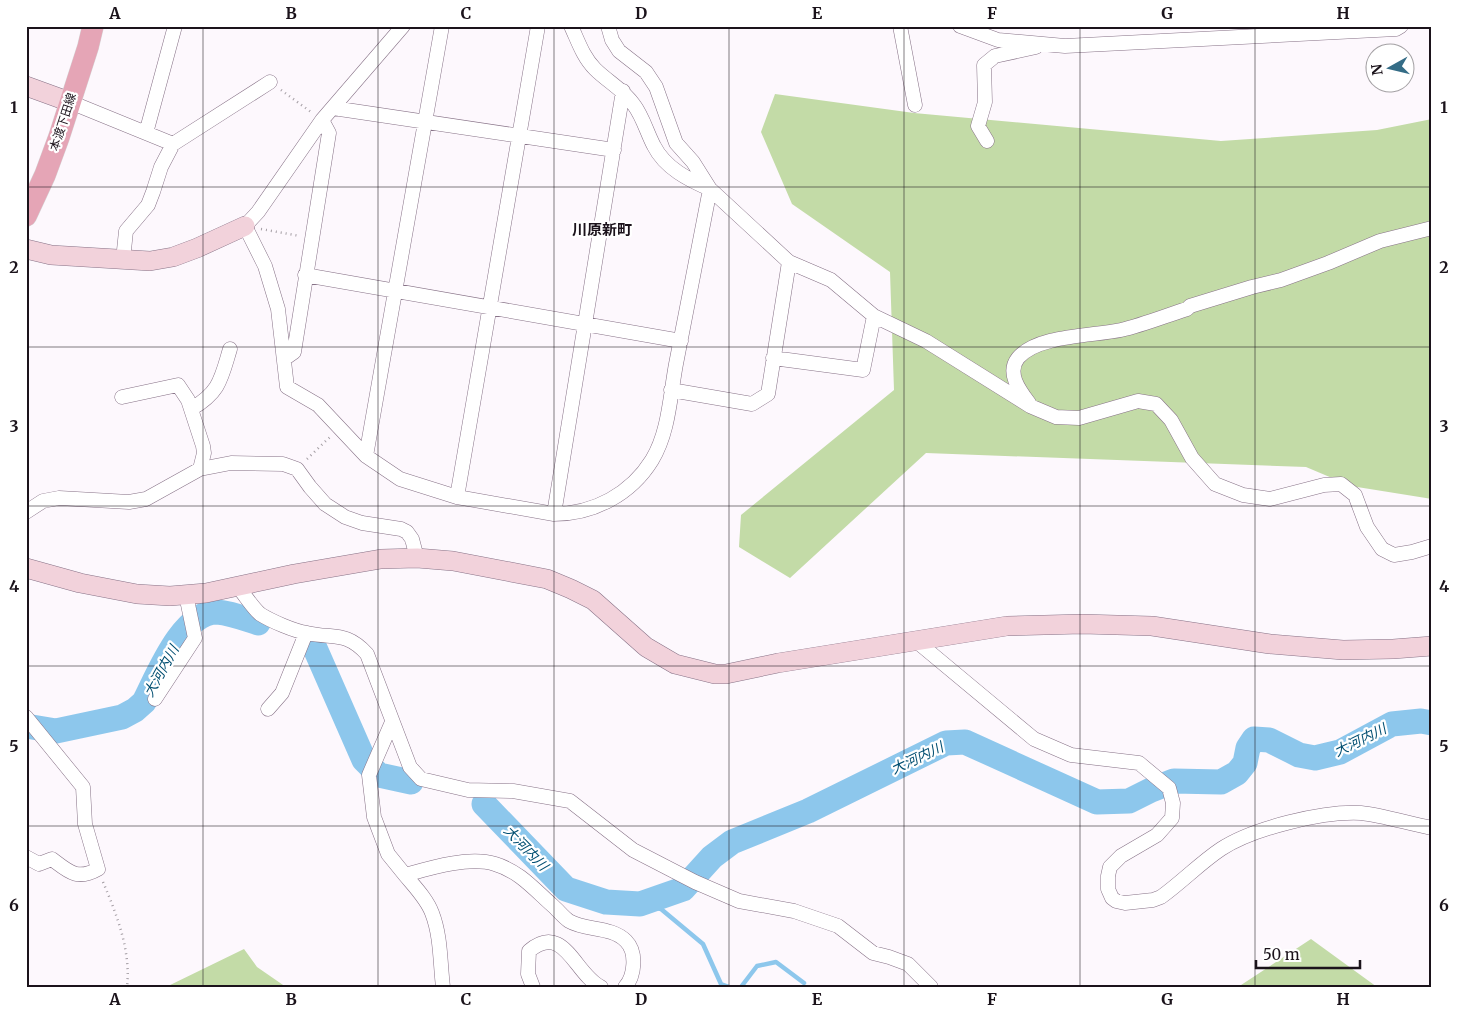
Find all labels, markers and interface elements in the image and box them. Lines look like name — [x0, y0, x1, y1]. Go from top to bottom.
text: A — [108, 3, 121, 23]
text: B — [285, 3, 297, 23]
text: C — [461, 3, 471, 23]
text: D — [635, 3, 647, 23]
text: E — [812, 3, 823, 23]
text: F — [987, 3, 997, 23]
text: G — [1161, 3, 1173, 23]
text: H — [1336, 3, 1350, 23]
north arrow — [1366, 42, 1416, 92]
text: N — [1367, 63, 1387, 77]
street label: 本渡下田線 — [46, 91, 79, 153]
text: 1 — [10, 97, 18, 117]
text: 1 — [1440, 97, 1448, 117]
district label: 川原新町 — [572, 220, 632, 239]
text: 2 — [9, 257, 19, 277]
text: 2 — [1439, 257, 1449, 277]
text: 3 — [9, 416, 19, 436]
text: 3 — [1439, 416, 1449, 436]
text: 4 — [9, 576, 19, 596]
text: 4 — [1439, 576, 1449, 596]
water label: 大河内川 — [140, 640, 183, 700]
water label: 大河内川 — [1331, 719, 1391, 760]
text: 5 — [9, 736, 19, 756]
text: 5 — [1439, 736, 1449, 756]
water label: 大河内川 — [888, 737, 948, 778]
water label: 大河内川 — [500, 822, 553, 876]
text: 6 — [9, 895, 19, 915]
text: 6 — [1439, 895, 1449, 915]
scale bar — [1256, 938, 1359, 970]
text: 50 m — [1263, 945, 1300, 964]
text: A — [108, 989, 121, 1009]
text: B — [285, 989, 297, 1009]
text: C — [461, 989, 471, 1009]
text: D — [635, 989, 647, 1009]
text: E — [812, 989, 823, 1009]
text: F — [987, 989, 997, 1009]
text: G — [1161, 989, 1173, 1009]
text: H — [1336, 989, 1350, 1009]

